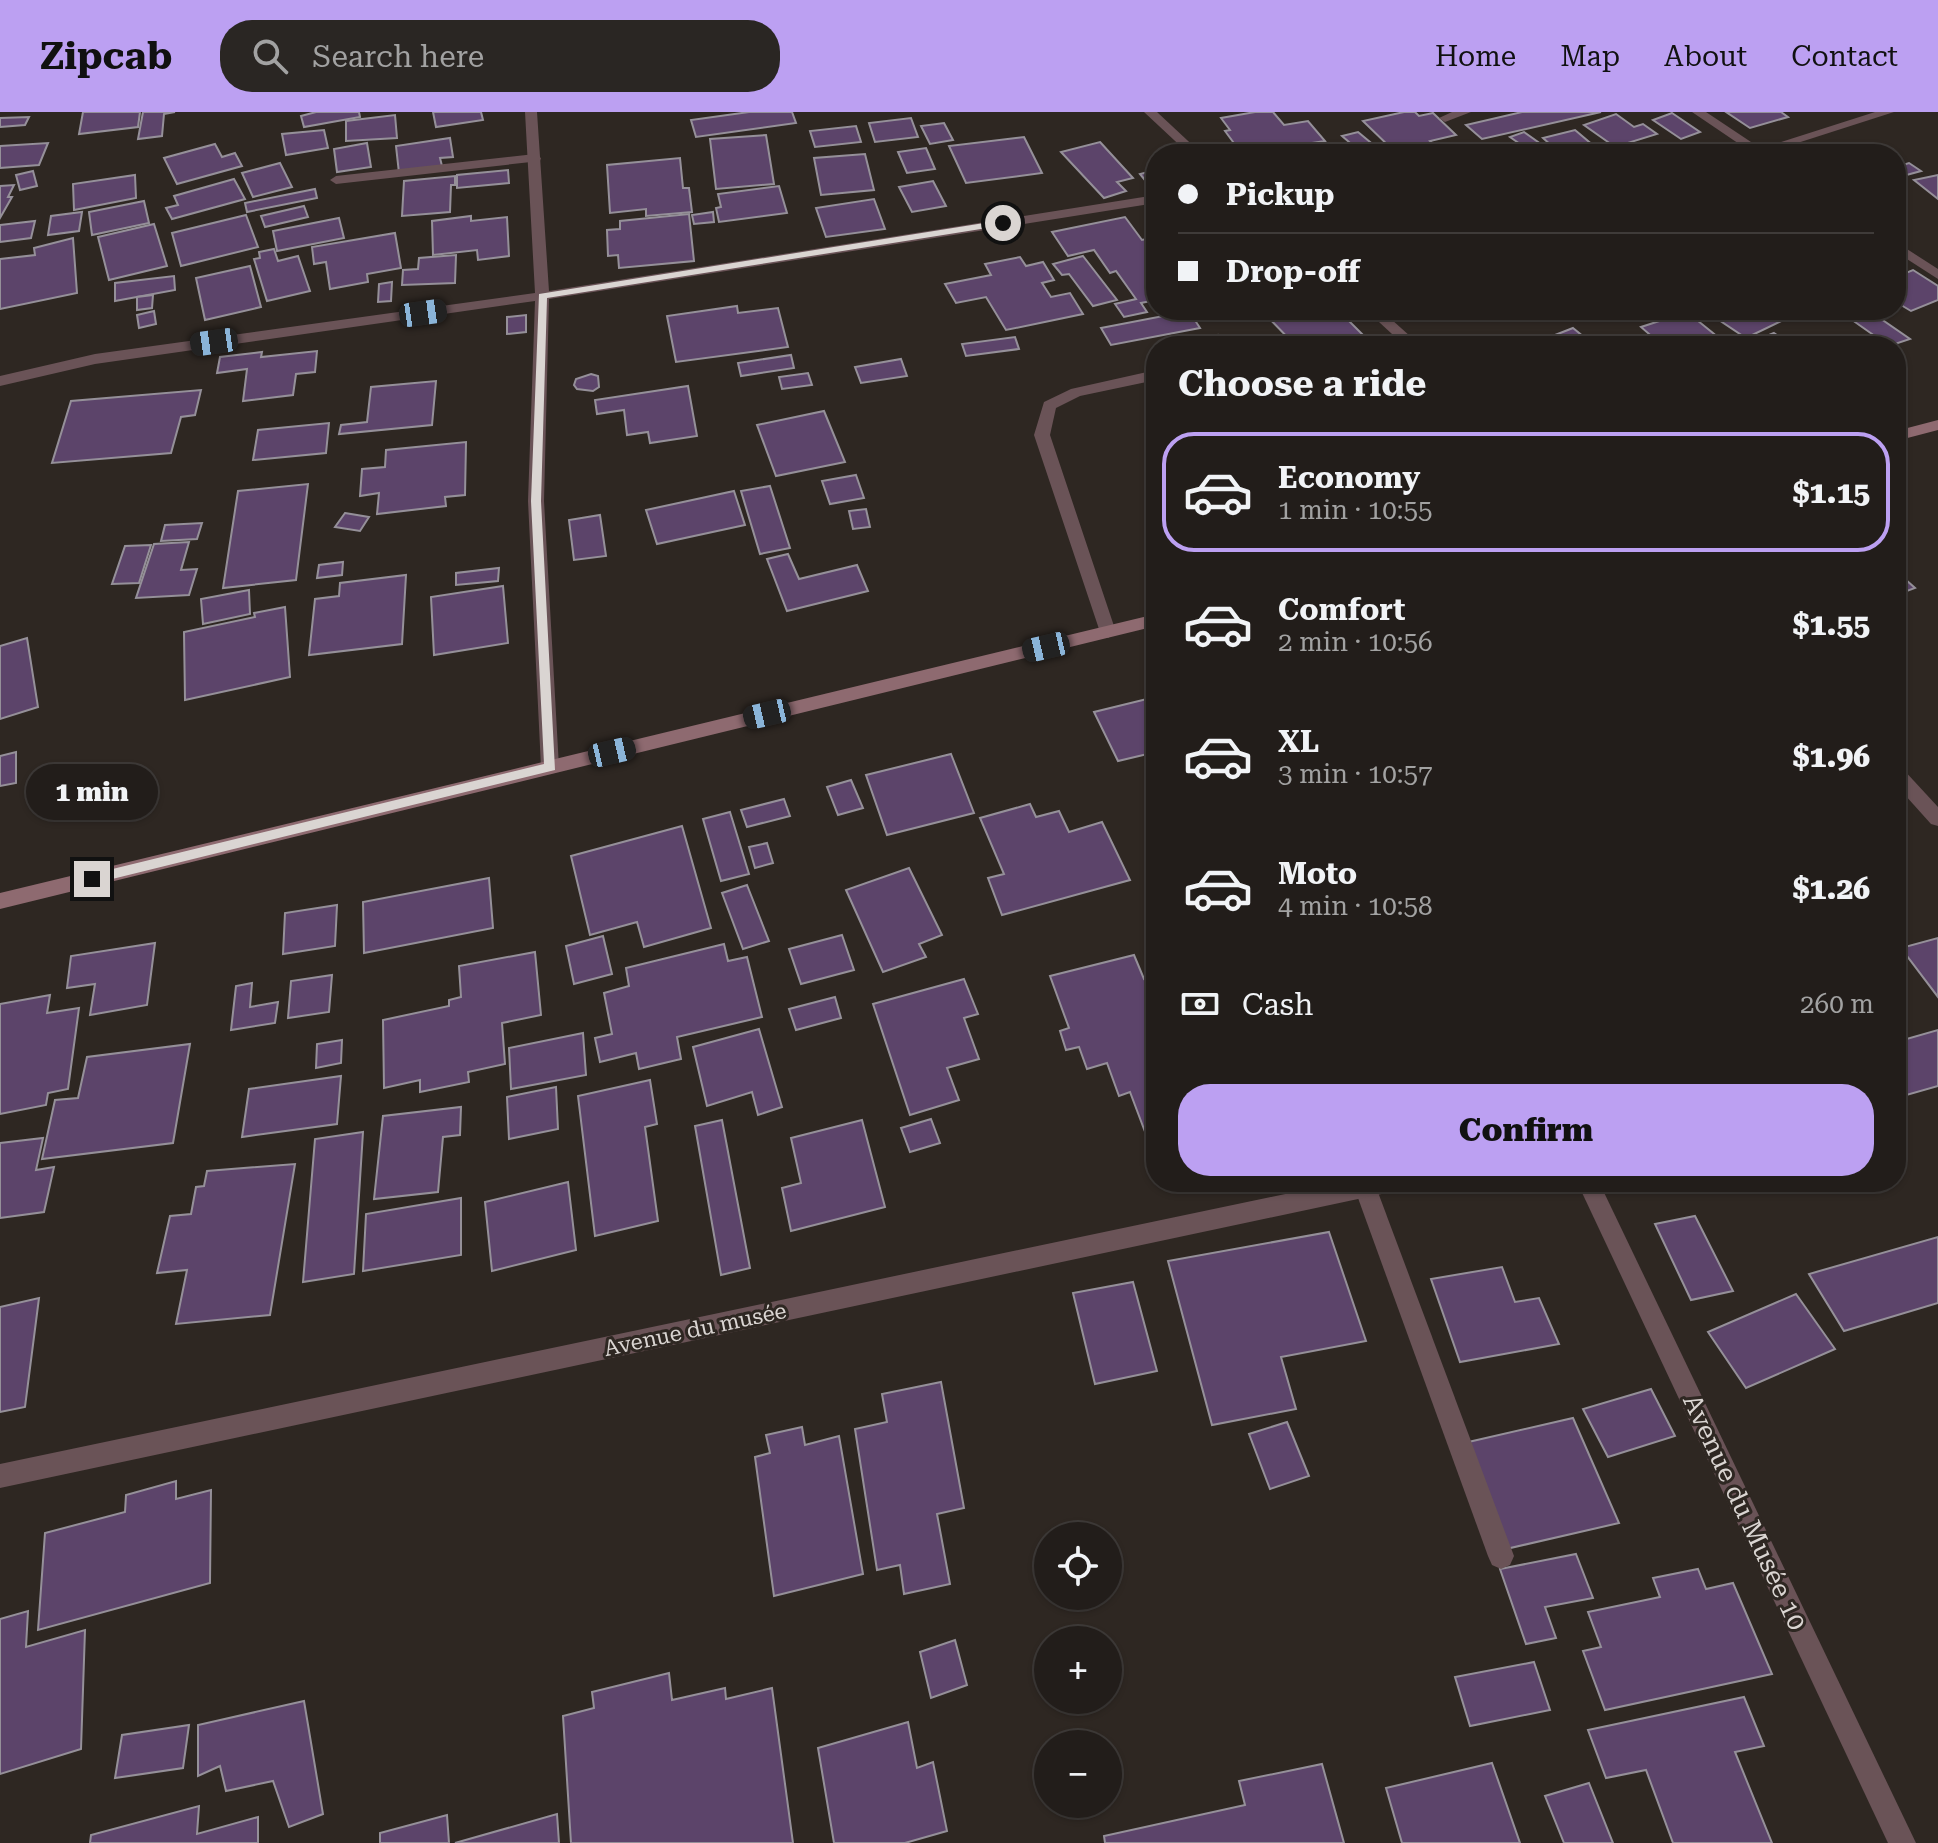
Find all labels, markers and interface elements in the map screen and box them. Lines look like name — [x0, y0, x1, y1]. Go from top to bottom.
search box — [220, 20, 780, 92]
text: Zipcab — [40, 34, 172, 78]
icon: search — [248, 34, 292, 78]
text: Search here — [312, 39, 484, 74]
text: Home — [1435, 40, 1516, 73]
text: Map — [1560, 40, 1620, 73]
text: About — [1664, 40, 1747, 73]
text: Contact — [1791, 40, 1898, 73]
text: Pickup — [1226, 177, 1334, 212]
route start — [985, 205, 1021, 241]
text: Drop-off — [1226, 254, 1360, 289]
car — [398, 298, 448, 328]
car — [189, 327, 239, 357]
text: Choose a ride — [1178, 363, 1426, 405]
icon: car — [1182, 456, 1254, 528]
text: Economy — [1278, 460, 1420, 495]
text: $1.15 — [1793, 475, 1870, 510]
text: 1 min · 10:55 — [1278, 495, 1433, 525]
icon: car — [1182, 588, 1254, 660]
text: Comfort — [1278, 592, 1405, 627]
text: $1.55 — [1793, 607, 1870, 642]
text: 2 min · 10:56 — [1278, 627, 1433, 657]
car — [1020, 630, 1072, 664]
car — [741, 697, 793, 731]
icon: car — [1182, 720, 1254, 792]
text: XL — [1278, 724, 1319, 759]
car — [586, 735, 638, 769]
text: $1.96 — [1793, 739, 1870, 774]
text: 3 min · 10:57 — [1278, 759, 1433, 789]
callout: 1 min — [26, 763, 158, 819]
text: 1 min — [55, 777, 129, 807]
icon: car — [1182, 852, 1254, 924]
text: Moto — [1278, 856, 1357, 891]
route end — [74, 861, 110, 897]
text: $1.26 — [1793, 871, 1870, 906]
text: 4 min · 10:58 — [1278, 891, 1433, 921]
icon: cash — [1178, 982, 1222, 1026]
text: Cash — [1242, 987, 1313, 1022]
text: 260 m — [1800, 989, 1874, 1019]
button: Confirm — [1178, 1084, 1874, 1176]
street label: Avenue du musée — [602, 1298, 789, 1361]
street label: Avenue du Musée 10 — [1677, 1389, 1813, 1635]
map controls — [1034, 1522, 1122, 1818]
button: locate — [1034, 1522, 1122, 1610]
button: + — [1034, 1626, 1122, 1714]
button: − — [1034, 1730, 1122, 1818]

